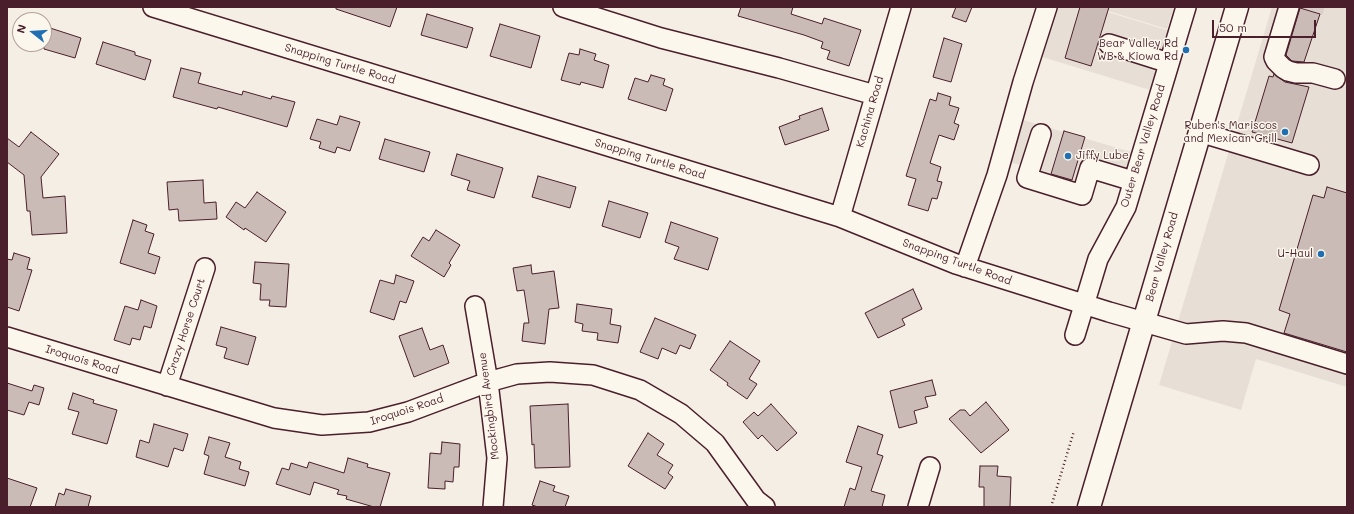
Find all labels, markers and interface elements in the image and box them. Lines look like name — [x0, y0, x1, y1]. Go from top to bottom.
north arrow — [12, 12, 52, 52]
scale bar — [1214, 12, 1318, 38]
text: 50 m — [1219, 19, 1247, 35]
text: N — [13, 22, 29, 35]
place label: Bear Valley Rd WB & Kiowa Rd — [1097, 37, 1178, 63]
street label: Snapping Turtle Road — [283, 41, 397, 87]
marker: Bear Valley Rd WB & Kiowa Rd — [1181, 45, 1191, 55]
street label: Kachina Road — [854, 75, 886, 149]
street label: Outer Bear Valley Road — [1118, 83, 1168, 209]
place label: Ruben's Mariscos and Mexican Grill — [1184, 119, 1277, 145]
marker: Ruben's Mariscos and Mexican Grill — [1280, 127, 1290, 137]
street label: Snapping Turtle Road — [593, 136, 707, 182]
place label: Jiffy Lube — [1076, 149, 1129, 163]
marker: Jiffy Lube — [1063, 151, 1073, 161]
street label: Bear Valley Road — [1143, 211, 1181, 303]
street label: Snapping Turtle Road — [901, 236, 1013, 288]
place label: U-Haul — [1278, 247, 1313, 261]
marker: U-Haul — [1316, 249, 1326, 259]
street label: Crazy Horse Court — [164, 276, 208, 378]
street label: Iroquois Road — [44, 343, 120, 377]
street label: Mockingbird Avenue — [476, 352, 502, 460]
street label: Iroquois Road — [369, 392, 445, 428]

